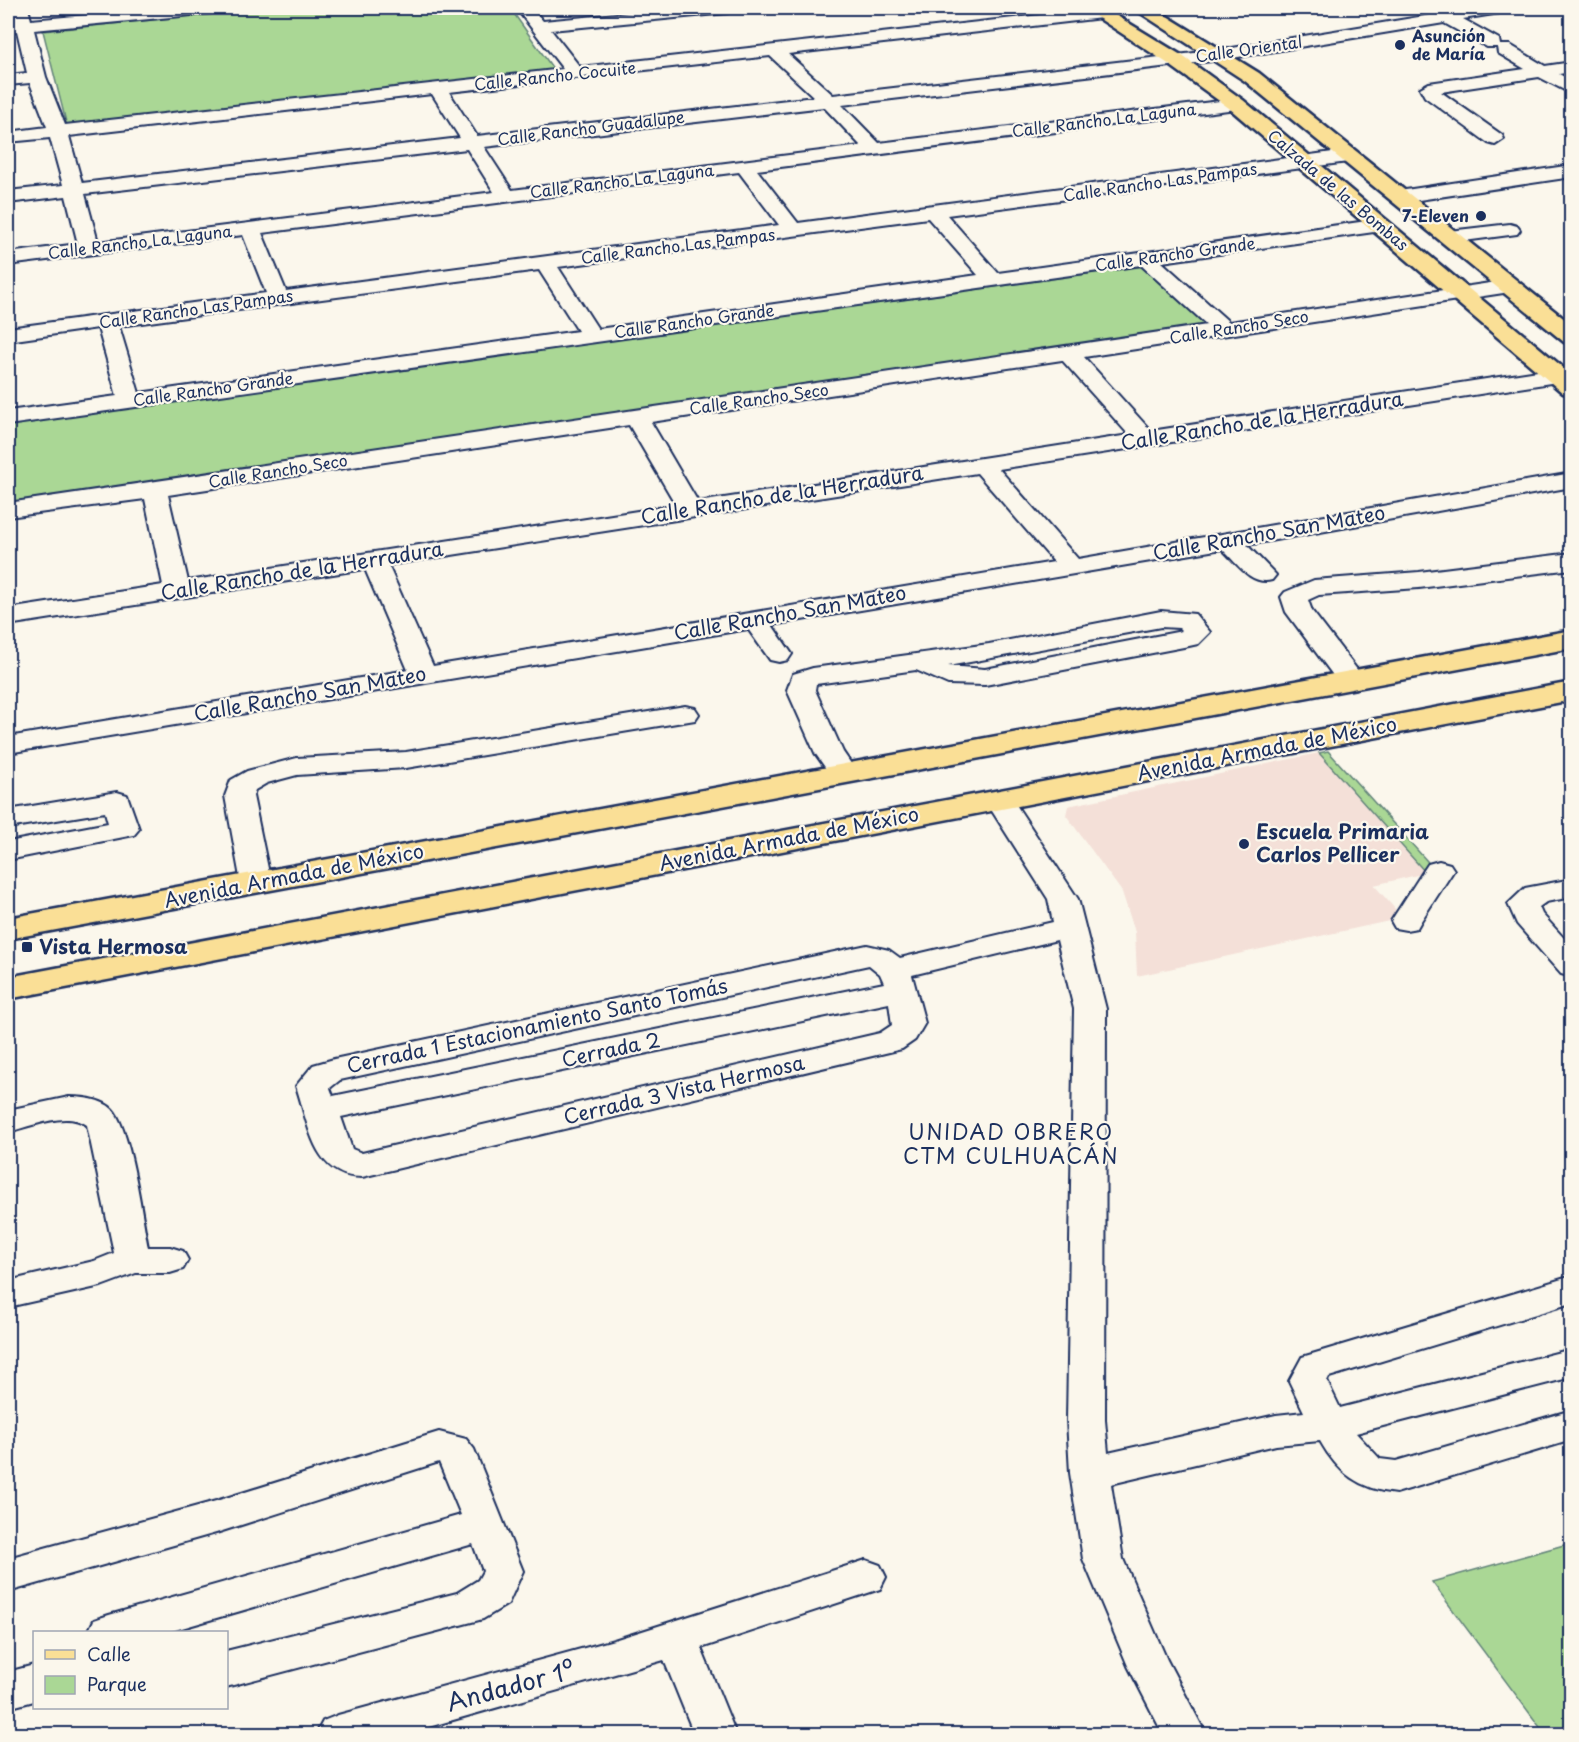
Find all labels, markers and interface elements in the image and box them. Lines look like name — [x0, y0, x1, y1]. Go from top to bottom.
place label: Asunción de María — [1412, 23, 1486, 65]
street label: Calle Oriental — [1194, 29, 1304, 67]
marker: Asunción de María — [1393, 38, 1407, 52]
street label: Calle Rancho Cocuite — [473, 55, 637, 95]
street label: Calle Rancho La Laguna — [1010, 96, 1197, 142]
street label: Calle Rancho Guadalupe — [496, 104, 686, 150]
street label: Calzada de las Bombas — [1263, 123, 1414, 255]
street label: Calle Rancho Las Pampas — [1061, 156, 1258, 207]
street label: Calle Rancho La Laguna — [528, 157, 715, 203]
place label: 7-Eleven — [1402, 203, 1469, 227]
marker: 7-Eleven — [1474, 209, 1488, 223]
street label: Calle Rancho La Laguna — [46, 218, 233, 264]
street label: Calle Rancho Las Pampas — [579, 221, 776, 269]
street label: Calle Rancho Grande — [1093, 230, 1257, 276]
street label: Calle Rancho Las Pampas — [97, 283, 294, 334]
street label: Calle Rancho Grande — [612, 297, 776, 343]
street label: Calle Rancho Seco — [1168, 303, 1310, 349]
street label: Calle Rancho Grande — [131, 365, 295, 411]
street label: Calle Rancho Seco — [688, 376, 830, 420]
street label: Calle Rancho de la Herradura — [1119, 383, 1406, 457]
street label: Calle Rancho Seco — [207, 447, 349, 493]
street label: Calle Rancho de la Herradura — [639, 457, 926, 531]
street label: Calle Rancho San Mateo — [1150, 497, 1387, 567]
street label: Calle Rancho de la Herradura — [159, 533, 446, 607]
street label: Calle Rancho San Mateo — [671, 577, 908, 647]
street label: Calle Rancho San Mateo — [191, 658, 428, 728]
street label: Avenida Armada de México — [1134, 708, 1399, 788]
street label: Avenida Armada de México — [656, 798, 921, 878]
place label: Escuela Primaria Carlos Pellicer — [1256, 816, 1429, 869]
street label: Avenida Armada de México — [161, 835, 426, 915]
marker: Escuela Primaria Carlos Pellicer — [1237, 837, 1251, 851]
place label: Vista Hermosa — [39, 931, 188, 961]
marker: Vista Hermosa — [20, 940, 34, 954]
street label: Cerrada 1 Estacionamiento Santo Tomás — [344, 970, 730, 1080]
street label: Cerrada 2 — [559, 1024, 663, 1074]
street label: Cerrada 3 Vista Hermosa — [560, 1047, 808, 1131]
district label: UNIDAD OBRERO CTM CULHUACÁN — [903, 1115, 1119, 1171]
legend — [33, 1631, 228, 1709]
text: Calle — [87, 1640, 131, 1667]
street label: Andador 1º — [442, 1651, 579, 1720]
text: Parque — [87, 1670, 147, 1697]

